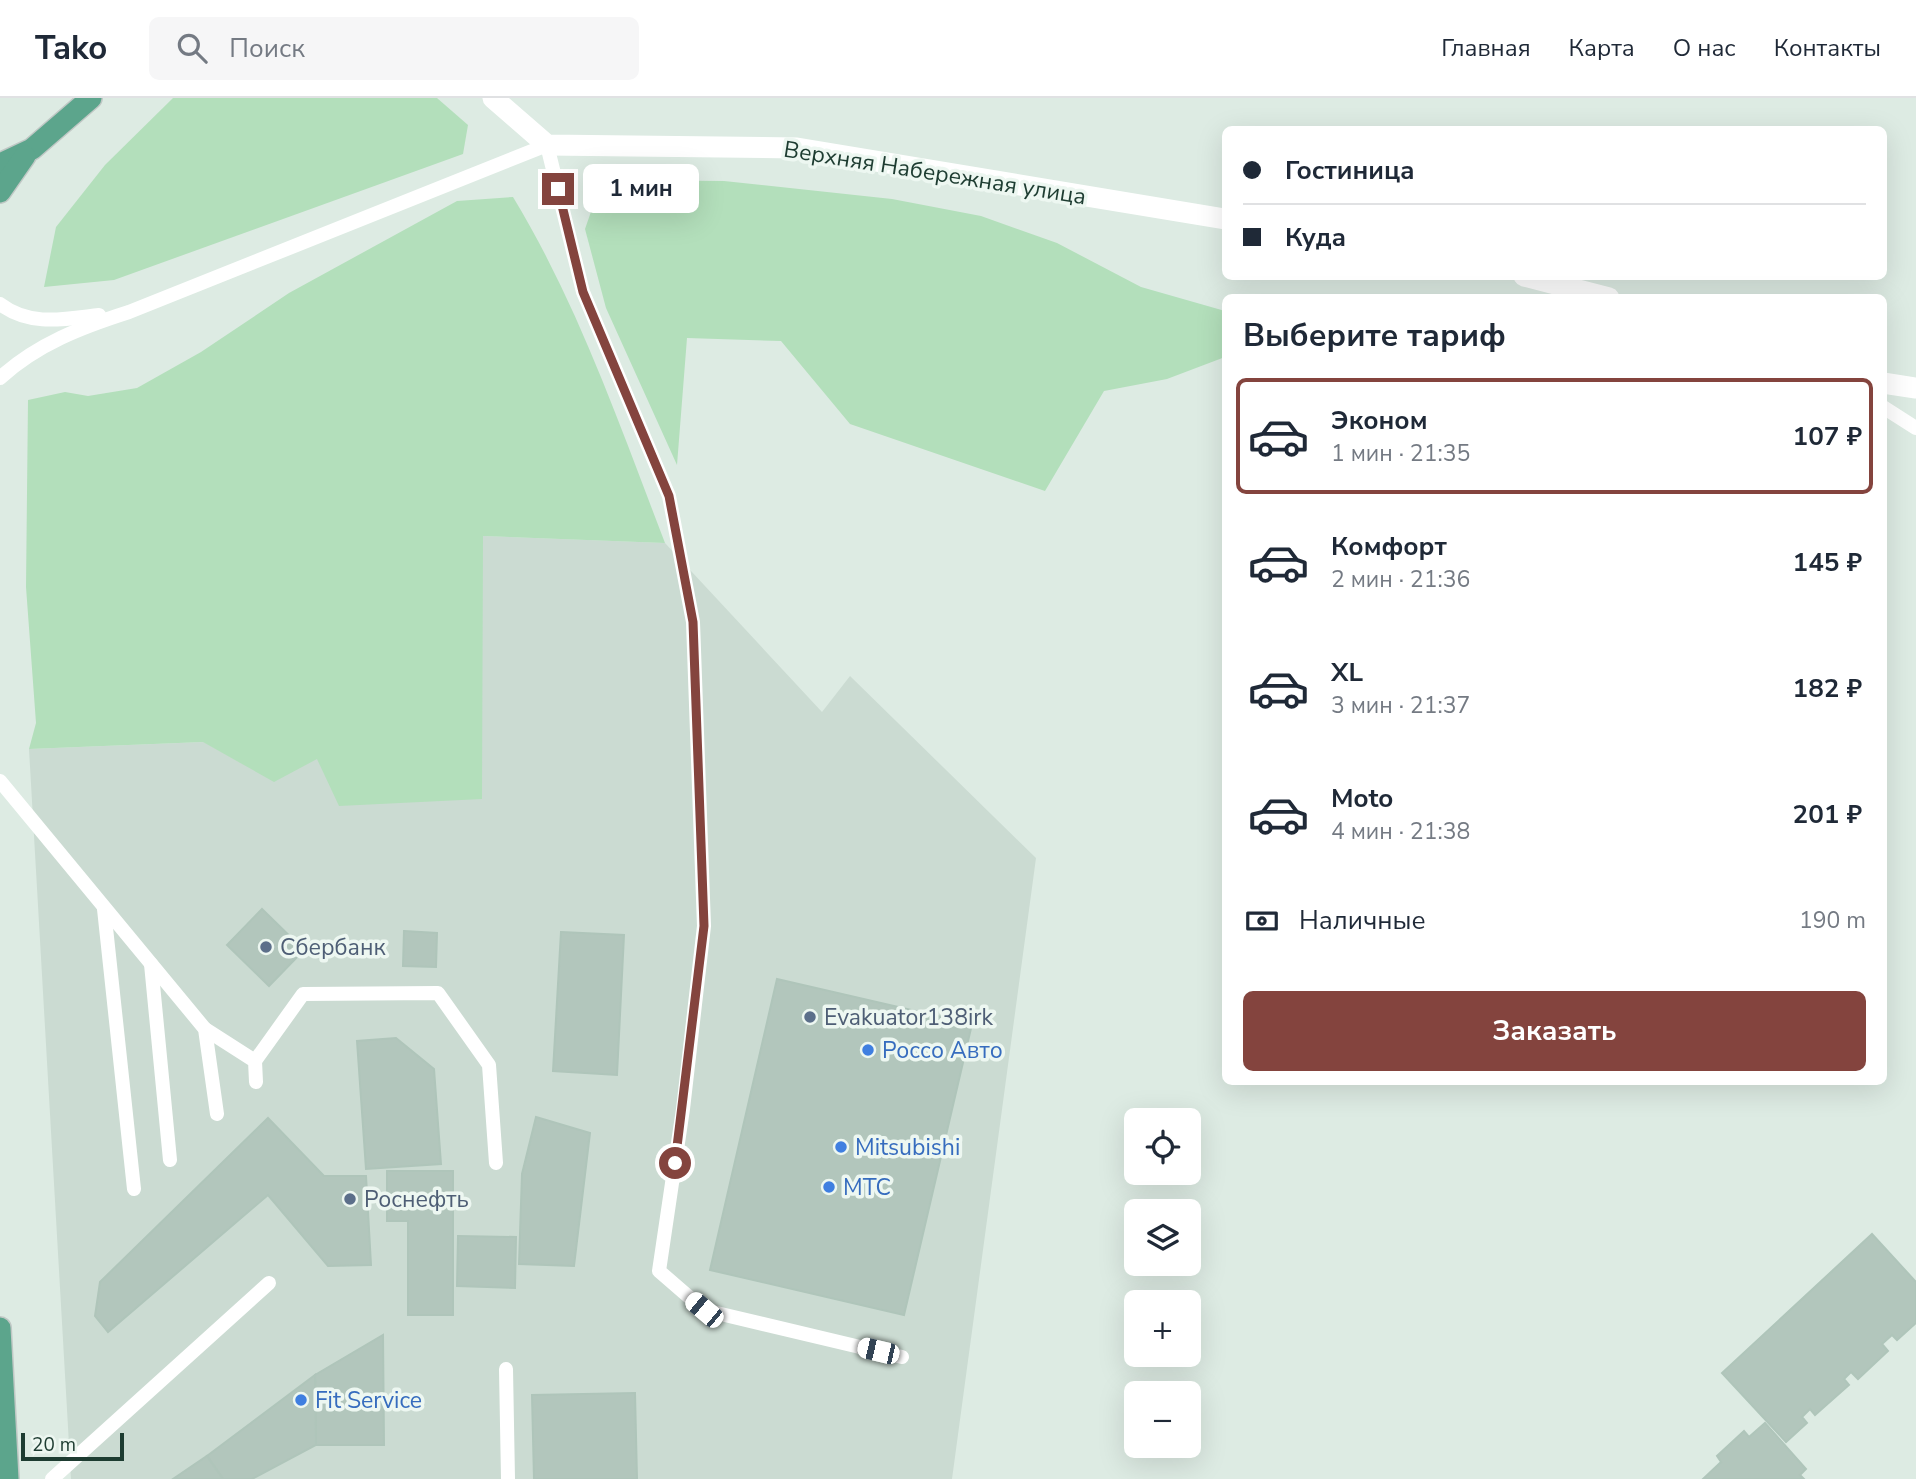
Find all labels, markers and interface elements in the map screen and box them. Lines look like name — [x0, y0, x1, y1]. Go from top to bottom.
search box — [149, 17, 639, 80]
text: Tako — [35, 26, 107, 71]
icon: search — [173, 29, 211, 67]
text: Поиск — [229, 31, 305, 66]
text: Главная — [1441, 32, 1531, 64]
text: Карта — [1569, 32, 1635, 64]
text: О нас — [1673, 32, 1736, 64]
text: Контакты — [1774, 32, 1881, 64]
street label: Верхняя Набережная улица — [782, 134, 1088, 212]
text: Гостиница — [1285, 153, 1415, 188]
callout: 1 мин — [582, 164, 698, 214]
route end — [542, 173, 574, 205]
text: 1 мин — [609, 173, 673, 204]
text: Куда — [1285, 220, 1346, 255]
text: Выберите тариф — [1243, 314, 1506, 357]
text: Эконом — [1331, 403, 1428, 438]
icon: car — [1247, 405, 1310, 468]
text: 107 ₽ — [1793, 419, 1862, 454]
text: 1 мин · 21:35 — [1331, 438, 1470, 469]
text: Комфорт — [1331, 529, 1447, 564]
icon: car — [1247, 531, 1310, 594]
text: 145 ₽ — [1793, 545, 1862, 580]
text: 2 мин · 21:36 — [1331, 564, 1470, 595]
text: XL — [1331, 655, 1363, 690]
icon: car — [1247, 657, 1310, 720]
text: 182 ₽ — [1793, 671, 1862, 706]
text: 3 мин · 21:37 — [1331, 690, 1470, 721]
text: Moto — [1331, 781, 1393, 816]
icon: car — [1247, 783, 1310, 846]
text: 201 ₽ — [1793, 797, 1862, 832]
text: 4 мин · 21:38 — [1331, 816, 1470, 847]
icon: cash — [1243, 902, 1281, 940]
text: Наличные — [1299, 903, 1426, 938]
text: 190 m — [1799, 905, 1866, 936]
place label: Сбербанк — [280, 932, 387, 963]
marker: Сбербанк — [258, 939, 274, 955]
button: Заказать — [1243, 991, 1866, 1071]
place label: Evakuator138irk — [824, 1002, 994, 1033]
marker: Evakuator138irk — [802, 1009, 818, 1025]
place label: Россо Авто — [882, 1035, 1003, 1066]
marker: Россо Авто — [860, 1042, 876, 1058]
map controls — [1124, 1108, 1201, 1458]
button: locate — [1124, 1108, 1201, 1185]
place label: Mitsubishi — [855, 1132, 960, 1163]
marker: Mitsubishi — [833, 1139, 849, 1155]
route start — [659, 1147, 691, 1179]
place label: МТС — [843, 1172, 891, 1203]
marker: МТС — [821, 1179, 837, 1195]
place label: Роснефть — [364, 1184, 469, 1215]
marker: Роснефть — [342, 1191, 358, 1207]
button: layers — [1124, 1199, 1201, 1276]
car — [682, 1288, 727, 1332]
button: + — [1124, 1290, 1201, 1367]
car — [856, 1336, 901, 1366]
button: − — [1124, 1381, 1201, 1458]
place label: Fit Service — [315, 1385, 422, 1416]
marker: Fit Service — [293, 1392, 309, 1408]
scale bar — [21, 1430, 124, 1462]
text: 20 m — [32, 1432, 76, 1458]

